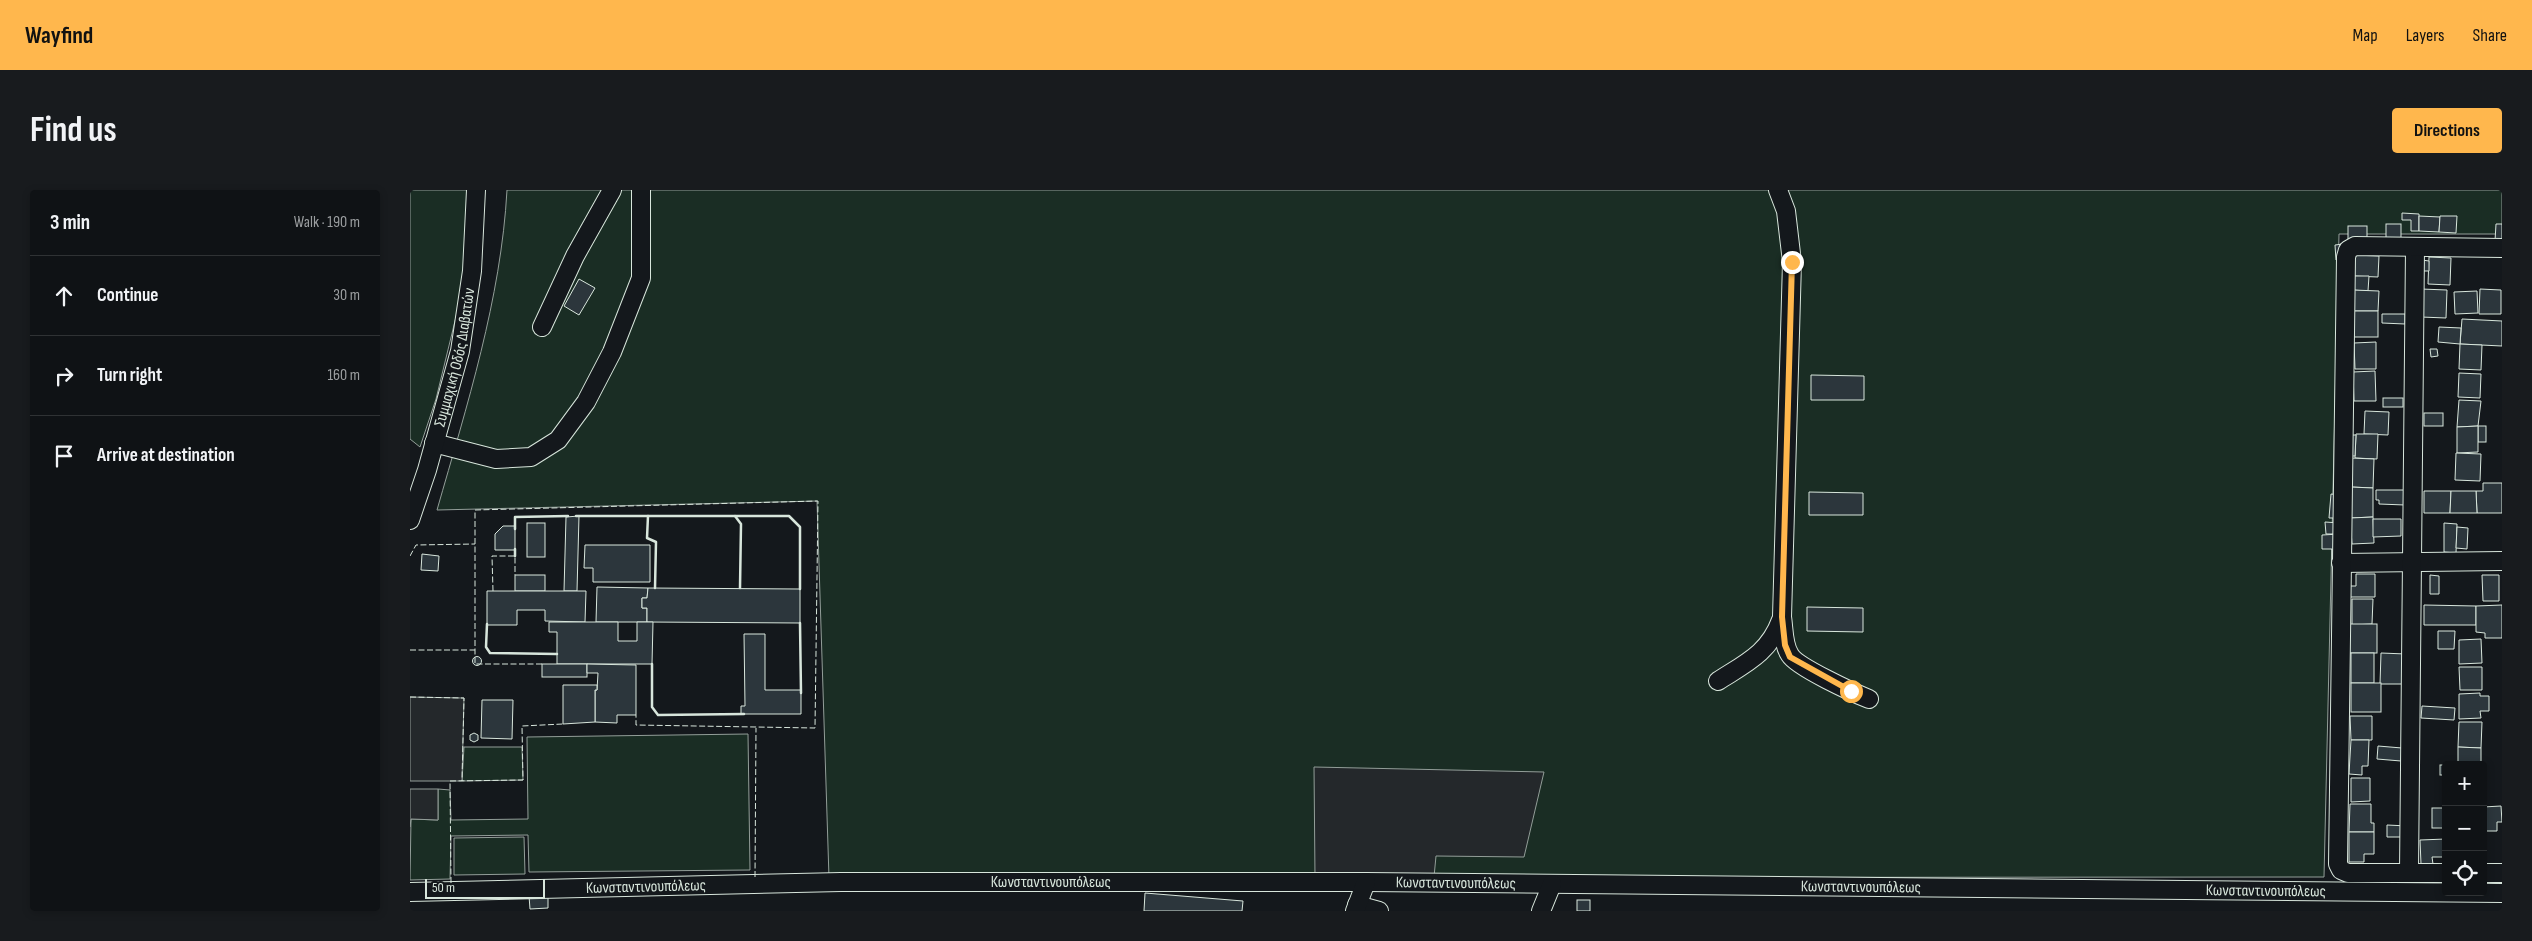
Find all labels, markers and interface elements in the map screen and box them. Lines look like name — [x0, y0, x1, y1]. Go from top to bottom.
text: Wayfind — [25, 21, 93, 50]
text: Map — [2353, 25, 2378, 46]
text: Layers — [2406, 25, 2445, 46]
text: Share — [2473, 25, 2507, 46]
button: Directions — [2392, 108, 2502, 153]
text: Find us — [30, 109, 117, 152]
text: 3 min — [50, 210, 90, 235]
text: Walk · 190 m — [294, 213, 360, 232]
route end — [1781, 251, 1804, 274]
icon: ahead — [50, 282, 78, 310]
text: Continue — [97, 284, 158, 307]
text: 30 m — [333, 286, 360, 305]
street label: Συμμαχική Οδός Διαβατών — [430, 287, 479, 429]
icon: right — [50, 362, 78, 390]
text: Turn right — [97, 364, 162, 387]
text: 160 m — [327, 366, 360, 385]
icon: arrive — [50, 442, 78, 470]
text: Arrive at destination — [97, 444, 235, 467]
route start — [1840, 680, 1863, 703]
map controls — [2442, 761, 2487, 896]
button: + — [2442, 761, 2487, 806]
button: − — [2442, 806, 2487, 851]
button: locate — [2442, 851, 2487, 896]
street label: Κωνσταντινουπόλεως — [991, 873, 1111, 892]
street label: Κωνσταντινουπόλεως — [1396, 873, 1516, 893]
scale bar — [425, 876, 545, 899]
street label: Κωνσταντινουπόλεως — [586, 876, 706, 897]
street label: Κωνσταντινουπόλεως — [1801, 877, 1921, 897]
text: 50 m — [432, 879, 455, 896]
street label: Κωνσταντινουπόλεως — [2206, 881, 2326, 901]

